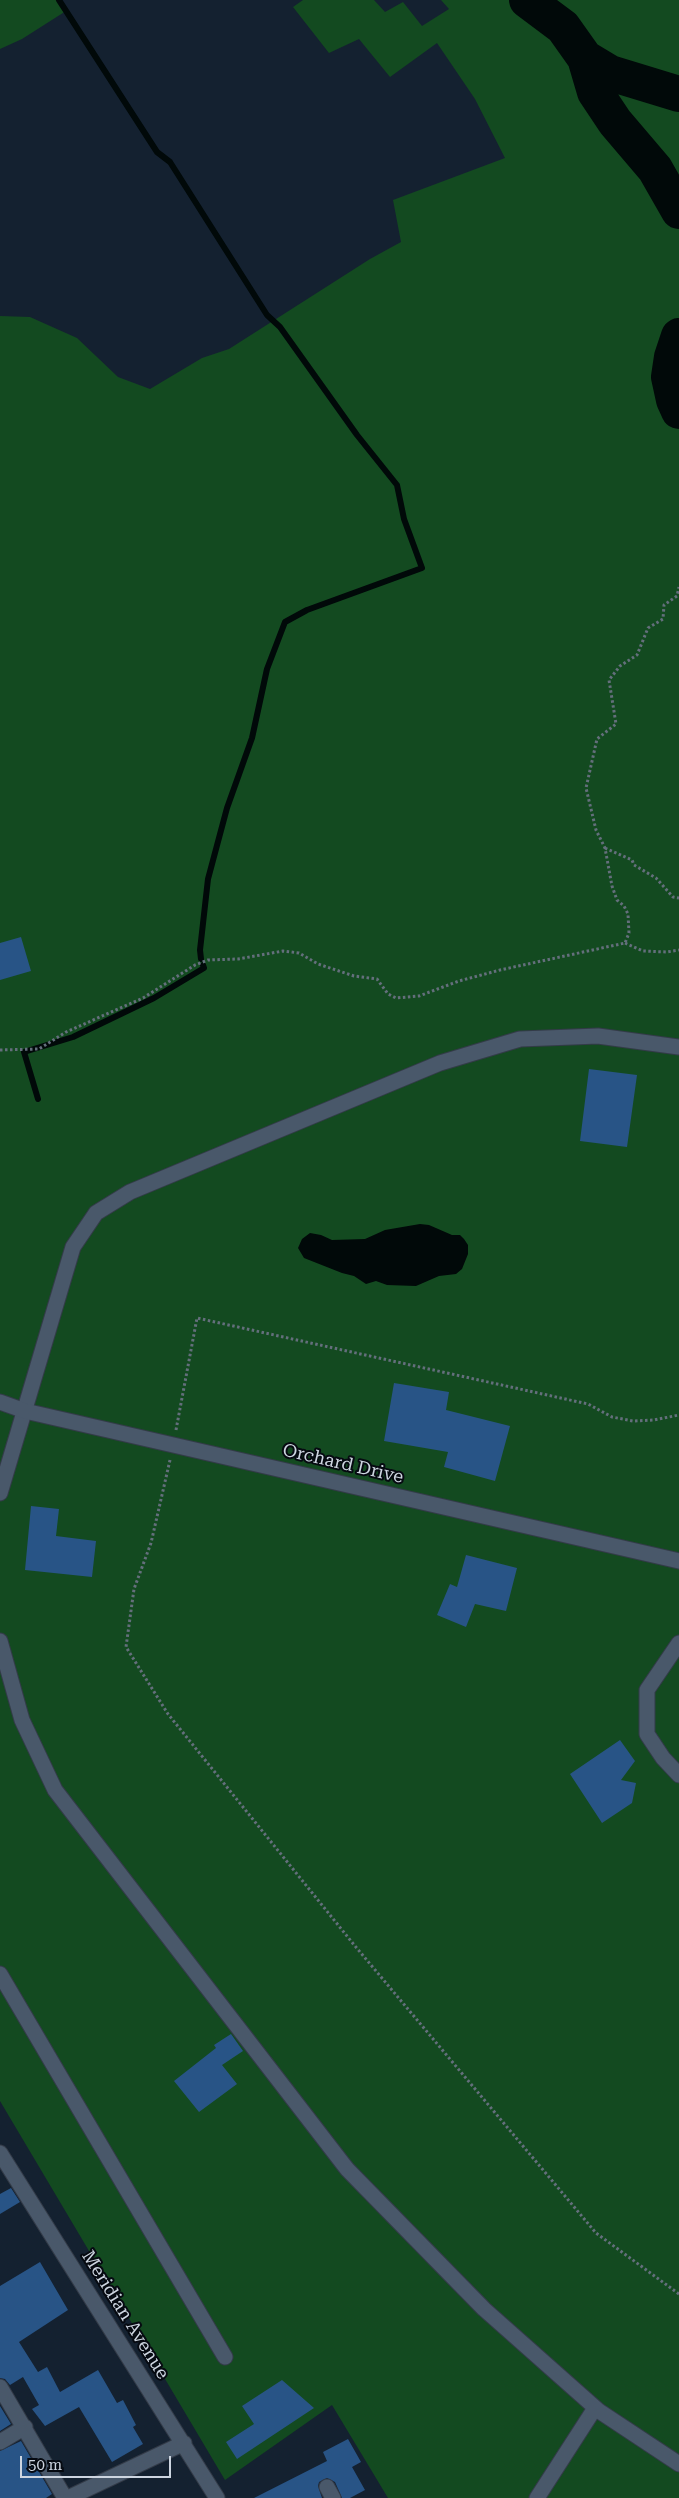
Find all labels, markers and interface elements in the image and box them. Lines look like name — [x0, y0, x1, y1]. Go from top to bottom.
street label: Orchard Drive — [281, 1440, 405, 1488]
street label: Meridian Avenue — [77, 2247, 173, 2383]
scale bar — [22, 2446, 174, 2478]
text: 50 m — [28, 2456, 62, 2474]

